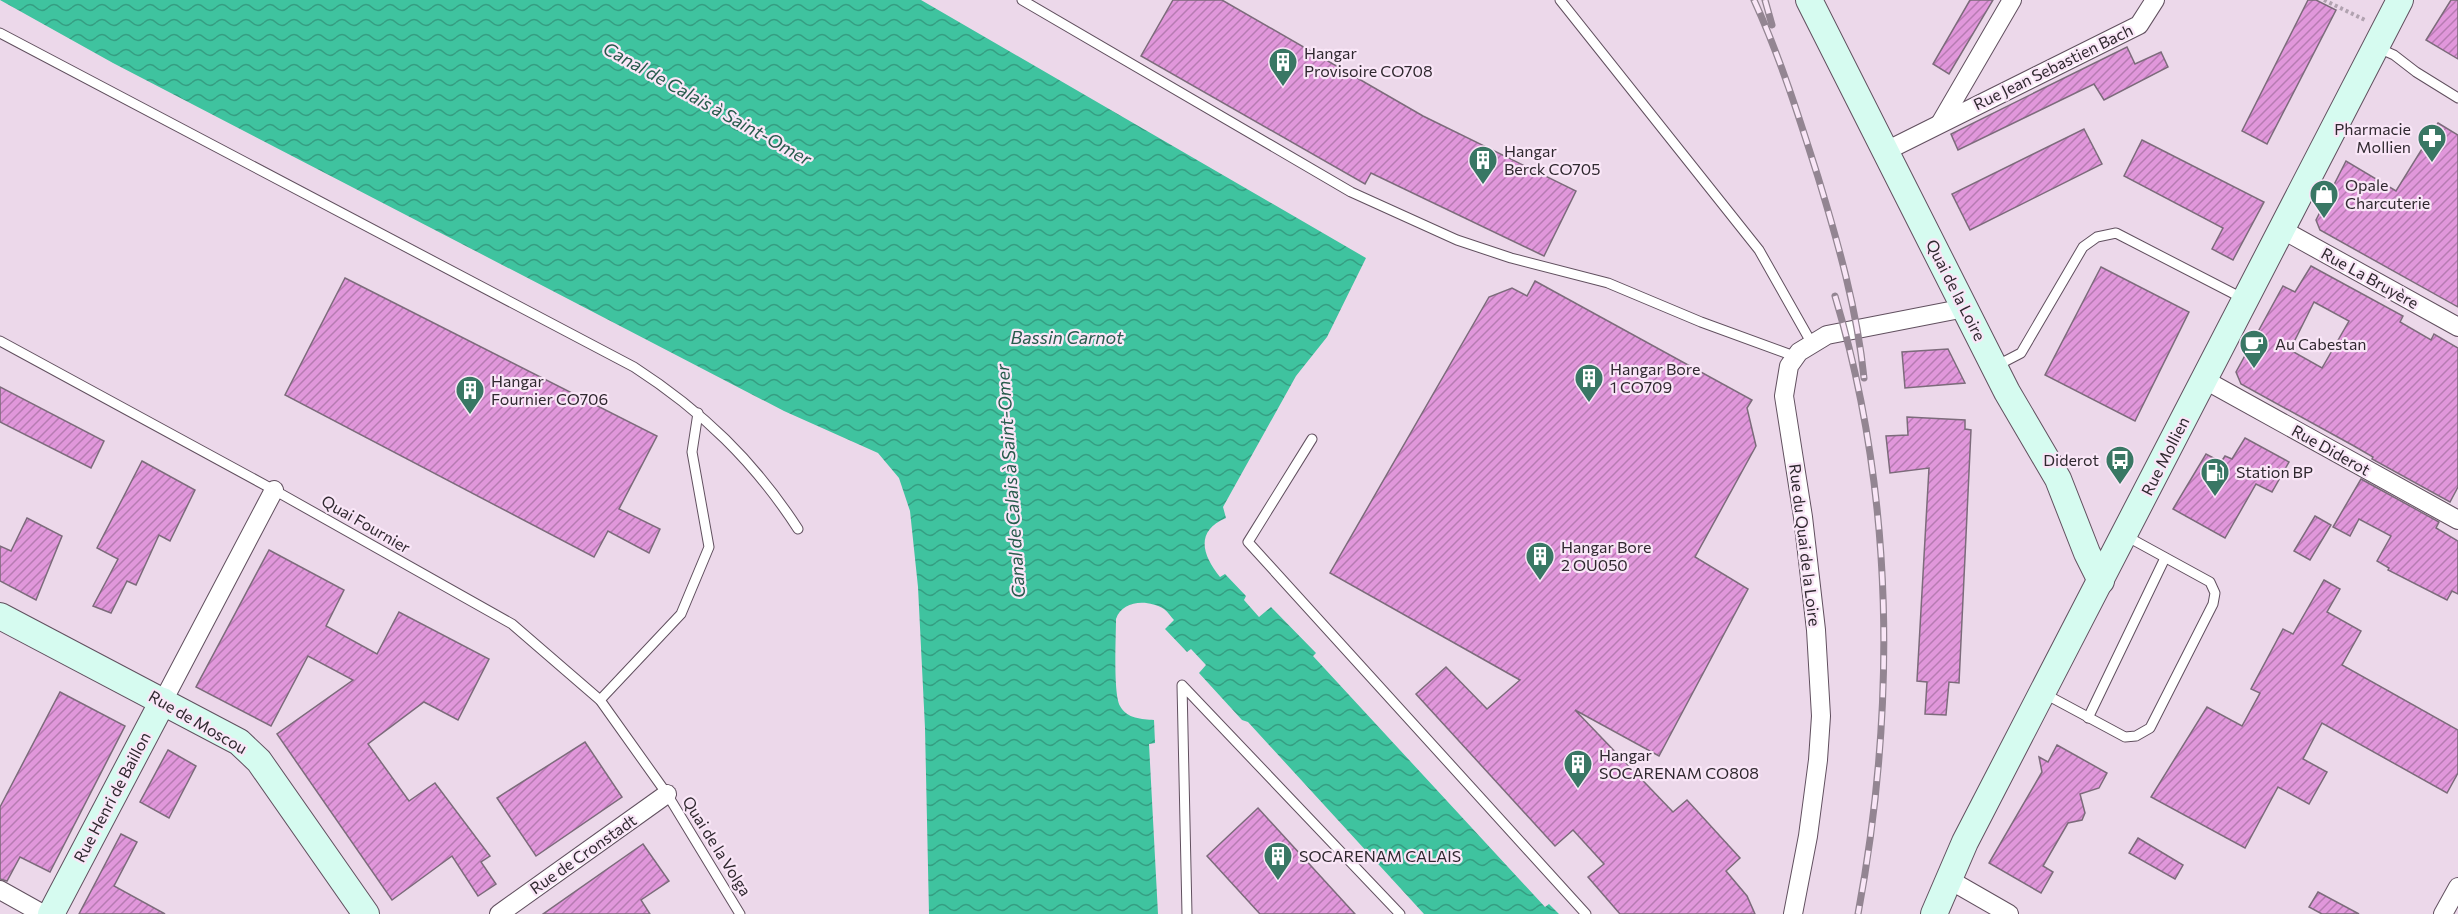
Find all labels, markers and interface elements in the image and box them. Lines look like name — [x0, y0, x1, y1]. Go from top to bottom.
street label: Rue Jean Sebastien Bach — [1970, 20, 2135, 113]
water label: Canal de Calais à Saint-Omer — [600, 37, 816, 170]
place label: Hangar Provisoire CO708 — [1304, 43, 1433, 80]
building icon: Hangar Provisoire CO708 — [1267, 46, 1299, 88]
place label: Pharmacie Mollien — [2334, 119, 2411, 156]
pharmacy icon: Pharmacie Mollien — [2416, 122, 2448, 164]
place label: Hangar Berck CO705 — [1504, 141, 1600, 178]
building icon: Hangar Berck CO705 — [1467, 144, 1499, 186]
place label: Opale Charcuterie — [2345, 175, 2430, 212]
shop icon: Opale Charcuterie — [2308, 178, 2340, 220]
street label: Quai de la Loire — [1923, 236, 1990, 344]
street label: Rue La Bruyère — [2318, 243, 2422, 312]
water label: Bassin Carnot — [1011, 326, 1124, 348]
cafe icon: Au Cabestan — [2238, 328, 2270, 370]
place label: Au Cabestan — [2275, 334, 2366, 353]
place label: Hangar Bore 1 CO709 — [1610, 359, 1700, 396]
water label: Canal de Calais à Saint-Omer — [991, 362, 1029, 599]
building icon: Hangar Bore 1 CO709 — [1573, 362, 1605, 404]
place label: Hangar Fournier CO706 — [491, 371, 608, 408]
building icon: Hangar Fournier CO706 — [454, 374, 486, 416]
street label: Rue Mollien — [2137, 413, 2192, 498]
street label: Rue Diderot — [2289, 420, 2374, 479]
bus stop icon: Diderot — [2104, 444, 2136, 486]
place label: Diderot — [2043, 450, 2099, 469]
fuel station icon: Station BP — [2199, 456, 2231, 498]
place label: Station BP — [2236, 462, 2313, 481]
street label: Rue du Quai de la Loire — [1786, 463, 1825, 627]
street label: Quai Fournier — [318, 490, 415, 557]
place label: Hangar Bore 2 OU050 — [1561, 537, 1651, 574]
building icon: Hangar Bore 2 OU050 — [1524, 540, 1556, 582]
street label: Rue de Moscou — [146, 686, 251, 757]
street label: Rue Henri de Baillon — [69, 728, 154, 865]
place label: Hangar SOCARENAM CO808 — [1599, 745, 1759, 782]
building icon: Hangar SOCARENAM CO808 — [1562, 748, 1594, 790]
street label: Quai de la Volga — [679, 792, 756, 899]
street label: Rue de Cronstadt — [526, 810, 640, 897]
building icon: SOCARENAM CALAIS — [1262, 840, 1294, 882]
place label: SOCARENAM CALAIS — [1299, 846, 1461, 865]

